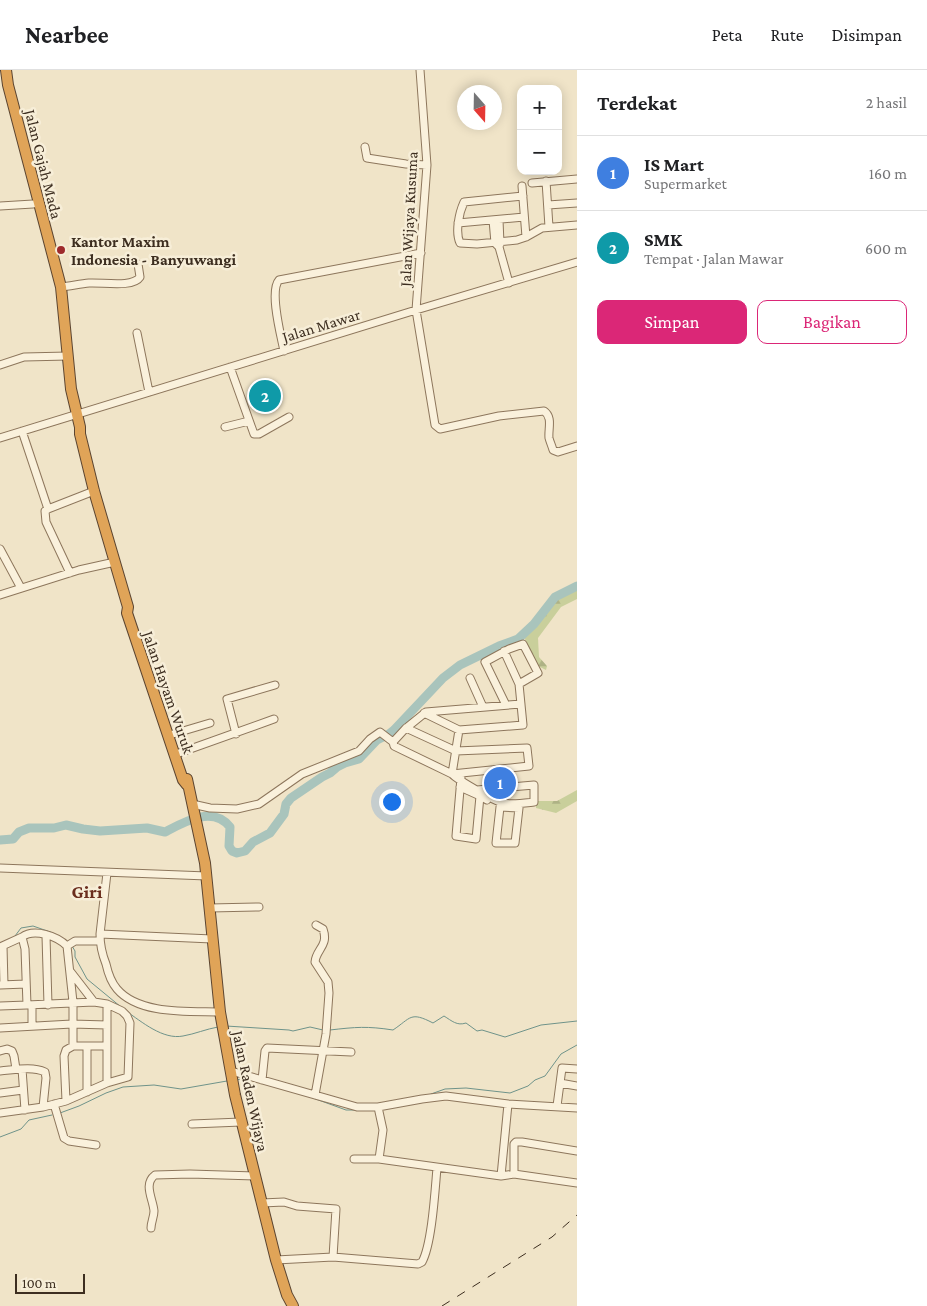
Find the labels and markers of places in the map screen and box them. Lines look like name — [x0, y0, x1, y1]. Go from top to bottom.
place label: Kantor Maxim Indonesia - Banyuwangi — [71, 233, 236, 268]
marker: Kantor Maxim Indonesia - Banyuwangi — [55, 244, 67, 256]
pin: 2 — [249, 377, 281, 415]
pin: 1 — [484, 764, 516, 802]

